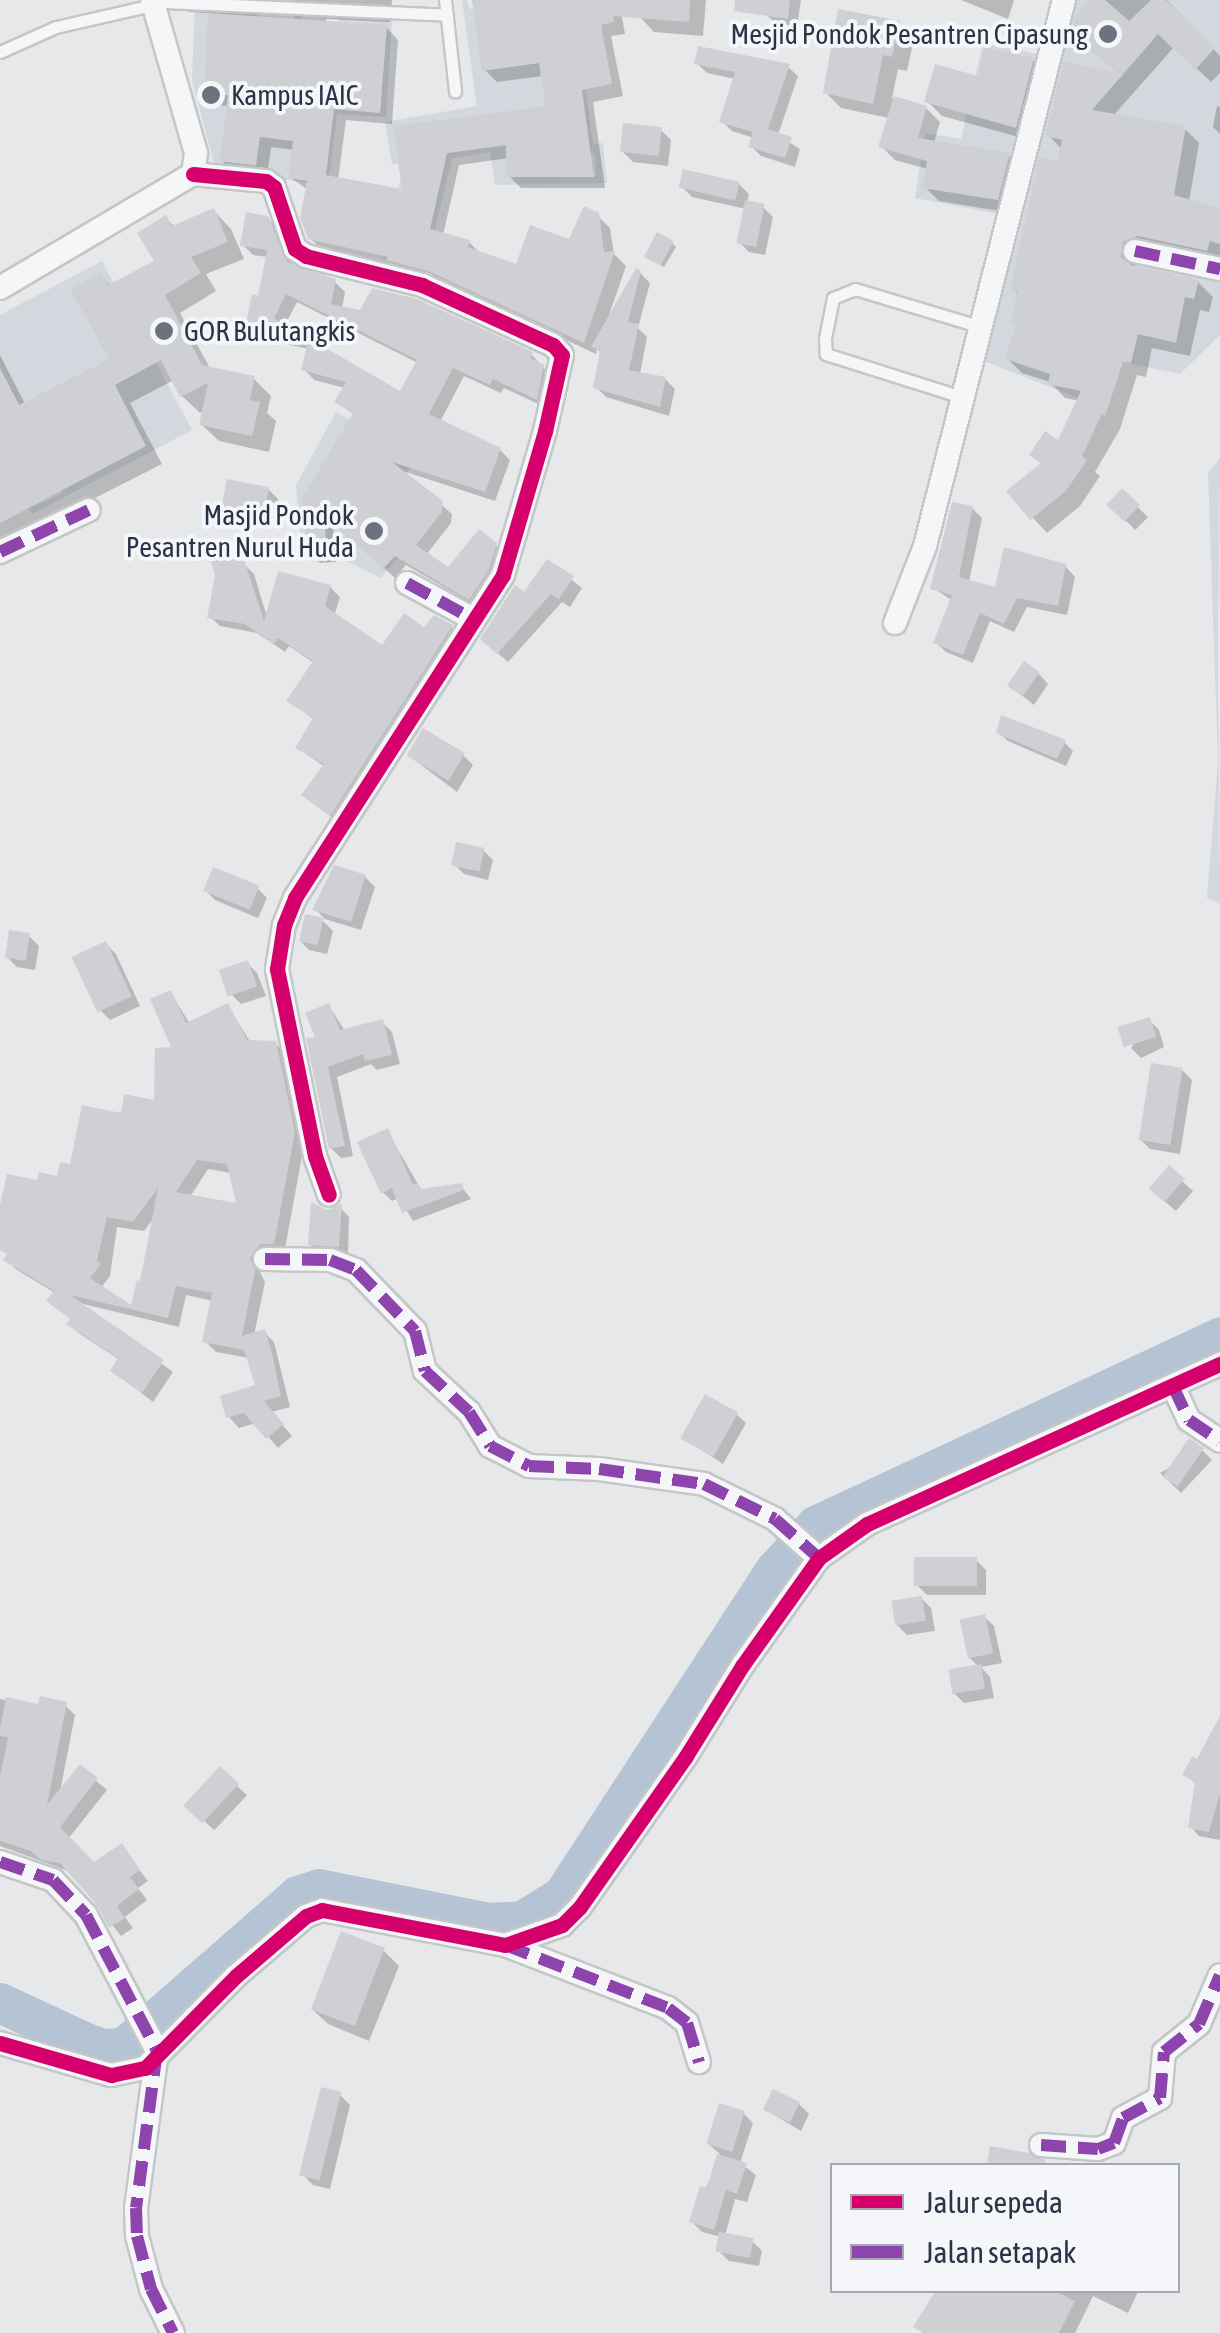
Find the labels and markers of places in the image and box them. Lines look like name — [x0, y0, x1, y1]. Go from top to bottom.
place label: Mesjid Pondok Pesantren Cipasung — [730, 17, 1088, 51]
marker: Mesjid Pondok Pesantren Cipasung — [1097, 23, 1119, 45]
place label: Kampus IAIC — [231, 78, 358, 112]
marker: Kampus IAIC — [200, 84, 222, 106]
place label: GOR Bulutangkis — [184, 314, 355, 348]
marker: GOR Bulutangkis — [153, 320, 175, 342]
place label: Masjid Pondok Pesantren Nurul Huda — [126, 498, 354, 564]
marker: Masjid Pondok Pesantren Nurul Huda — [363, 520, 385, 542]

